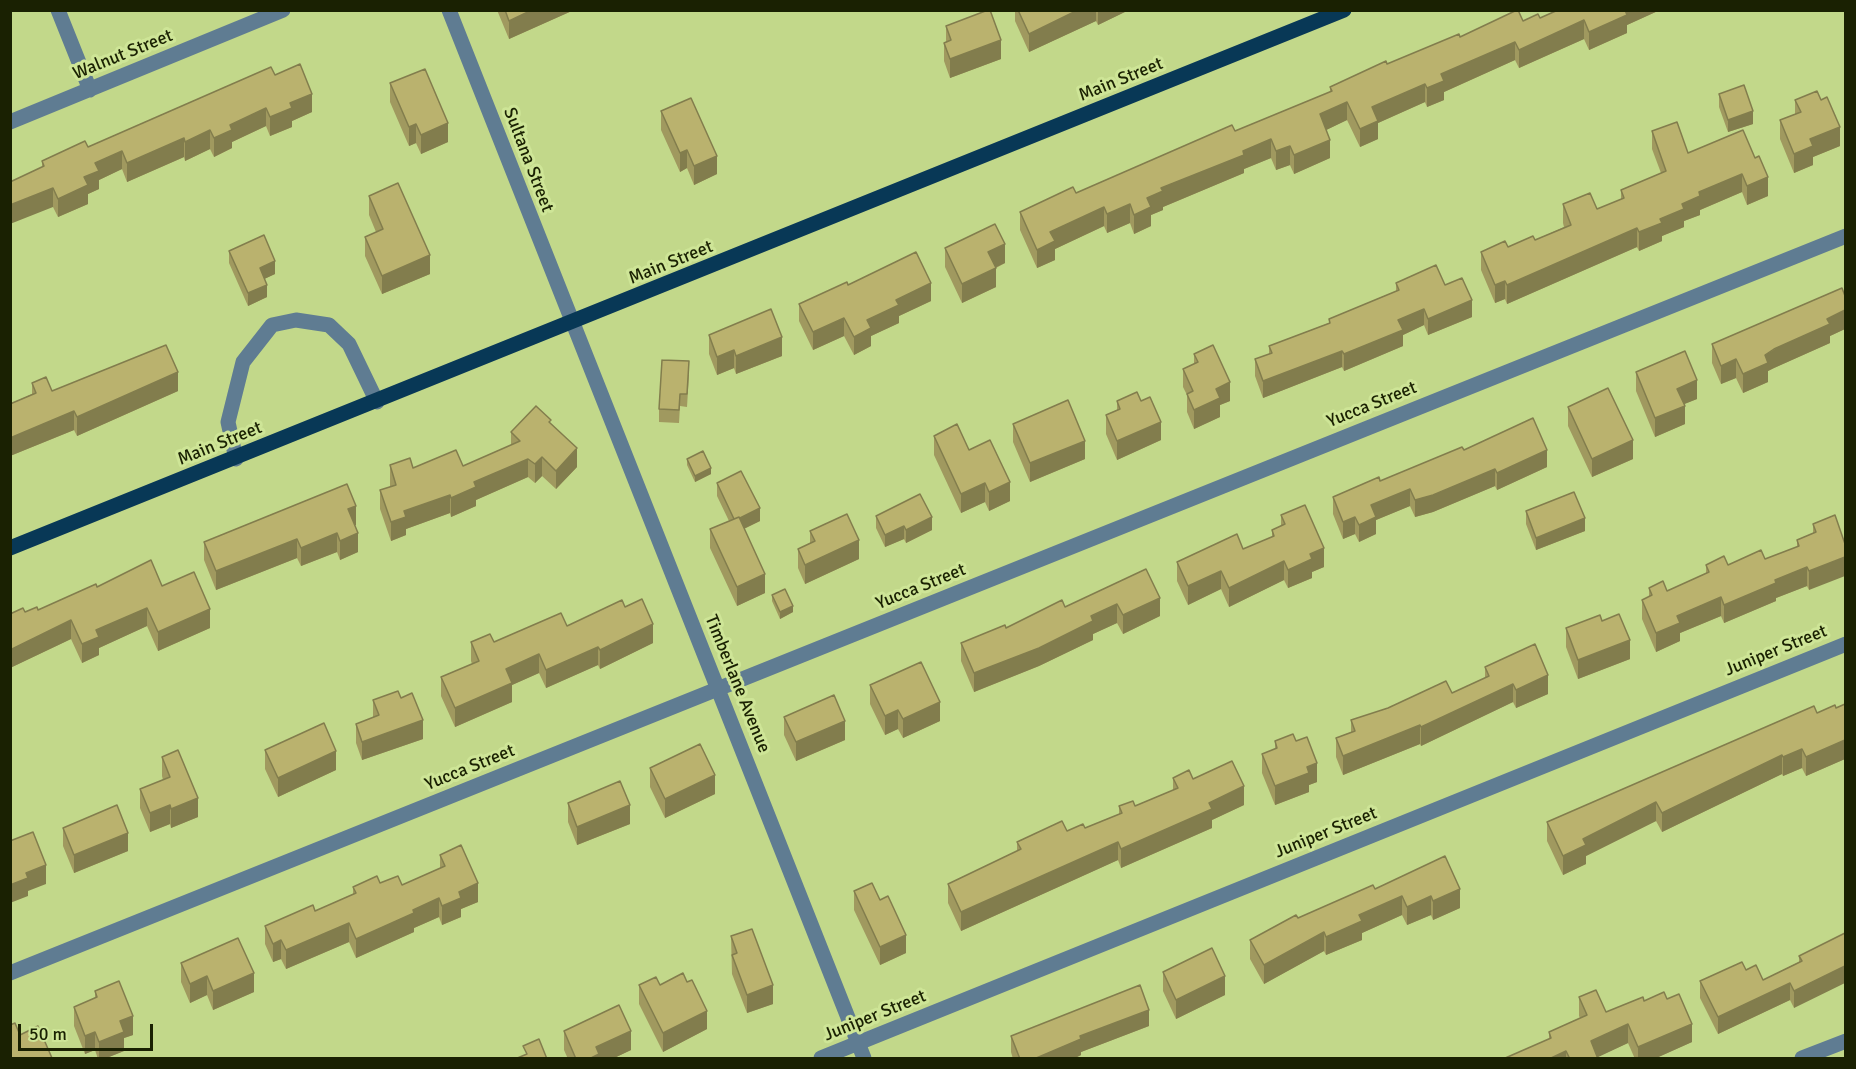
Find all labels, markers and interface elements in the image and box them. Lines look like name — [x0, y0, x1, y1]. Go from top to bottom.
street label: Walnut Street — [70, 25, 176, 85]
street label: Main Street — [1076, 53, 1166, 107]
street label: Sultana Street — [498, 105, 558, 215]
street label: Main Street — [626, 236, 716, 290]
street label: Yucca Street — [1324, 377, 1420, 433]
street label: Main Street — [175, 417, 265, 471]
street label: Yucca Street — [873, 559, 969, 615]
street label: Timberlane Avenue — [700, 612, 774, 756]
street label: Juniper Street — [1722, 621, 1830, 681]
street label: Yucca Street — [422, 740, 518, 796]
street label: Juniper Street — [1272, 803, 1380, 863]
street label: Juniper Street — [821, 986, 929, 1046]
scale bar — [21, 1012, 156, 1050]
text: 50 m — [29, 1023, 67, 1045]

